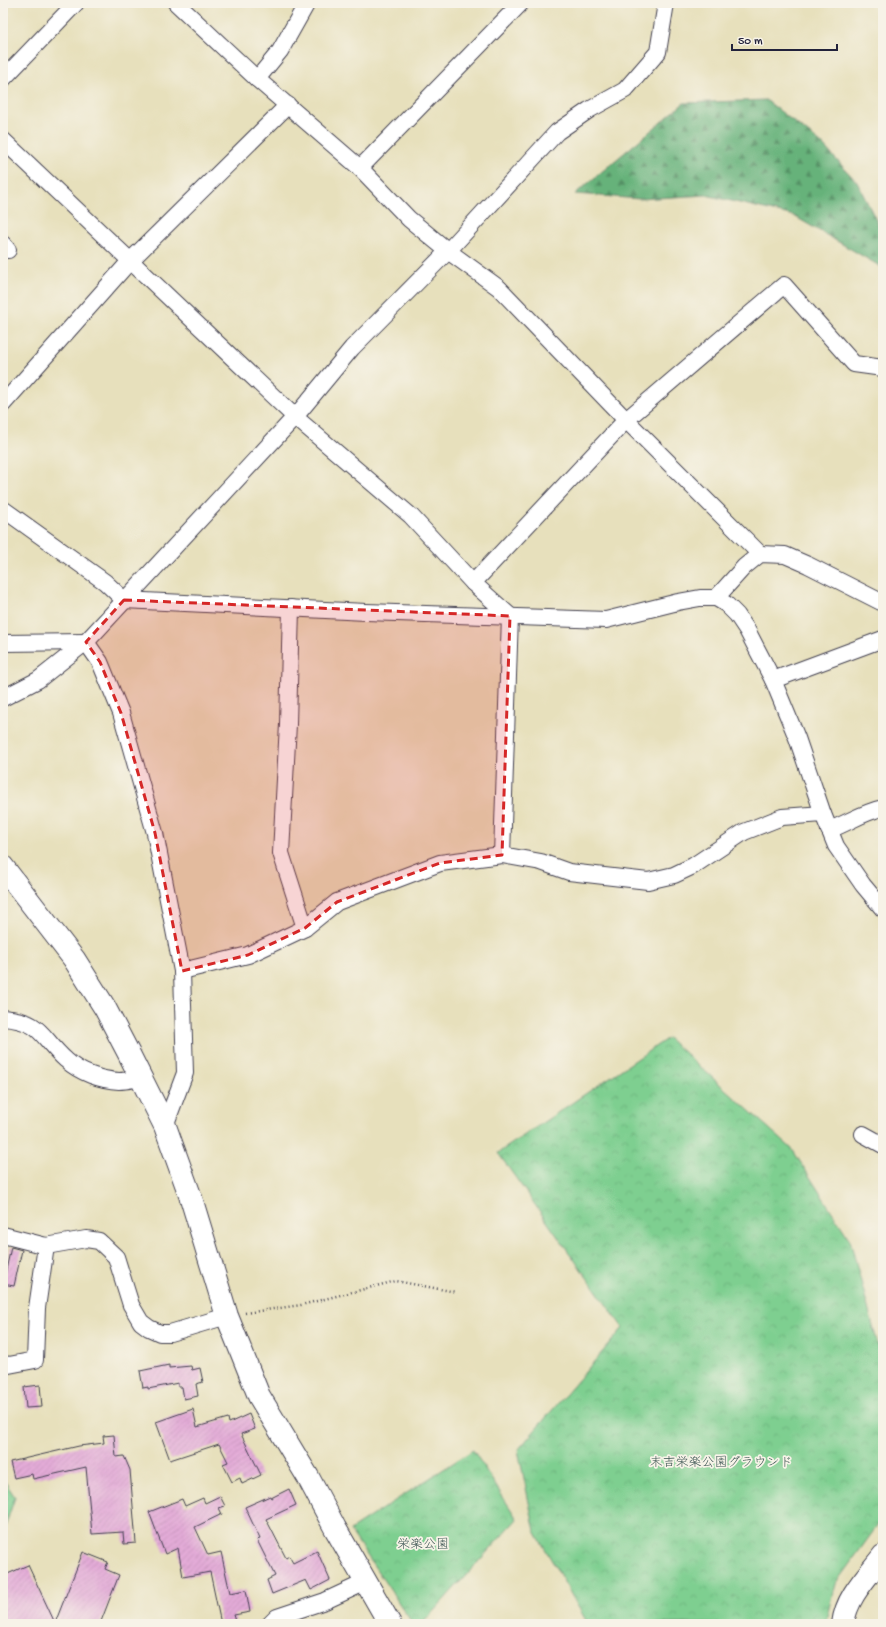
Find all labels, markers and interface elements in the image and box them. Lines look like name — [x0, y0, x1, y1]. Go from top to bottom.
scale bar — [732, 26, 837, 52]
text: 50 m — [738, 35, 763, 49]
park label: 末吉栄楽公園グラウンド — [649, 1455, 793, 1471]
park label: 栄楽公園 — [397, 1537, 449, 1553]

